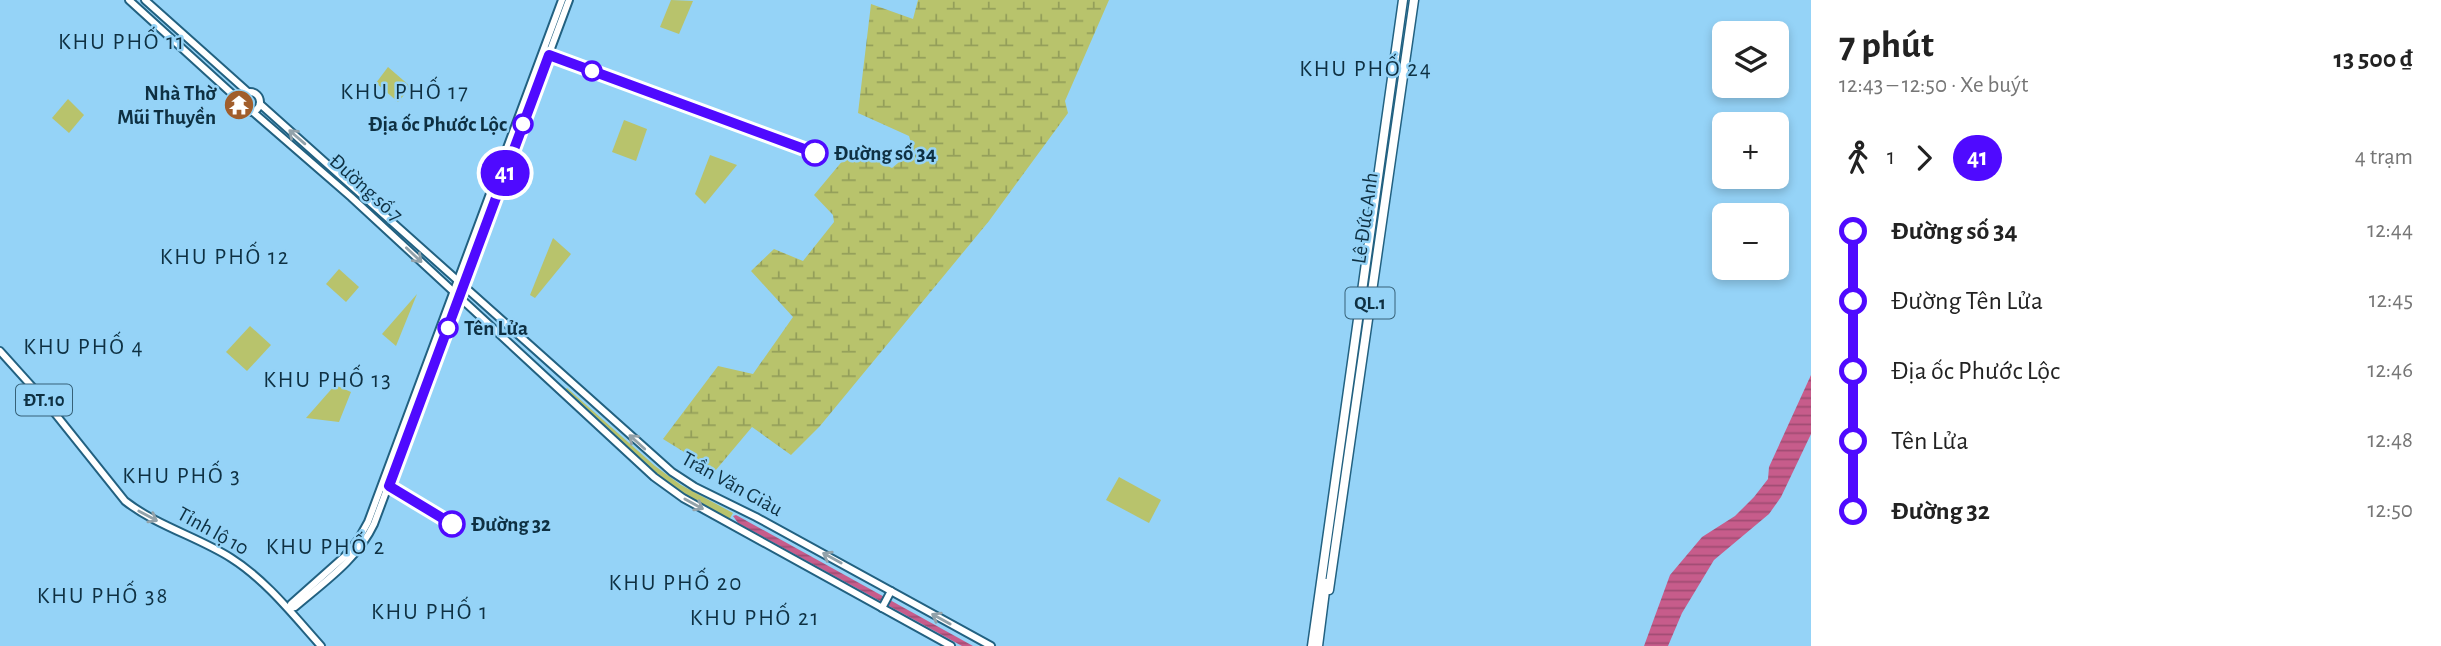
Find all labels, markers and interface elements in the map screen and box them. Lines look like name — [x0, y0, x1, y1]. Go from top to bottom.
map controls — [1712, 21, 1789, 280]
button: layers — [1712, 21, 1789, 98]
district label: KHU PHỐ 11 — [58, 26, 186, 54]
text: 7 phút — [1839, 27, 1934, 65]
text: 13 500 ₫ — [2334, 46, 2413, 72]
district label: KHU PHỐ 24 — [1299, 53, 1433, 81]
unlabelled marker — [582, 61, 602, 81]
text: 12:43 – 12:50 · Xe buýt — [1839, 74, 2028, 97]
district label: KHU PHỐ 17 — [340, 76, 470, 104]
place label: Nhà Thờ Mũi Thuyền — [117, 83, 218, 128]
temple icon: Nhà Thờ Mũi Thuyền — [222, 88, 256, 122]
button: + — [1712, 112, 1789, 189]
place label: Địa ốc Phước Lộc — [368, 113, 507, 135]
marker: Địa ốc Phước Lộc — [513, 114, 533, 134]
one-way arrow — [288, 129, 306, 145]
icon: walk — [1839, 139, 1877, 177]
icon: forward — [1905, 139, 1943, 177]
marker: Đường số 34 — [802, 140, 828, 166]
place label: Đường số 34 — [834, 142, 936, 164]
text: 1 — [1887, 146, 1895, 169]
text: 41 — [1967, 146, 1988, 170]
text: 4 trạm — [2355, 146, 2413, 169]
street label: Đường số 7 — [325, 150, 407, 226]
line badge: 41 — [474, 150, 536, 196]
text: 41 — [495, 161, 515, 185]
street label: Lê Đức Anh — [1348, 171, 1382, 265]
button: − — [1712, 203, 1789, 280]
text: Đường số 34 — [1891, 218, 2018, 244]
text: 12:44 — [2367, 219, 2413, 242]
district label: KHU PHỐ 12 — [160, 241, 290, 269]
one-way arrow — [405, 246, 422, 263]
road number: QL.1 — [1346, 288, 1394, 318]
text: Đường Tên Lửa — [1891, 288, 2043, 314]
text: 12:45 — [2369, 289, 2413, 312]
marker: Tên Lửa — [438, 318, 458, 338]
place label: Tên Lửa — [464, 318, 528, 339]
district label: KHU PHỐ 4 — [23, 331, 145, 359]
text: Địa ốc Phước Lộc — [1891, 358, 2060, 384]
text: 12:46 — [2367, 359, 2413, 382]
district label: KHU PHỐ 13 — [263, 364, 393, 392]
road number: ĐT.10 — [16, 384, 72, 416]
text: Tên Lửa — [1891, 428, 1968, 454]
text: 12:48 — [2367, 429, 2413, 452]
one-way arrow — [629, 433, 646, 450]
street label: Trần Văn Giàu — [678, 448, 786, 520]
district label: KHU PHỐ 3 — [122, 460, 242, 488]
one-way arrow — [684, 497, 704, 511]
text: Đường 32 — [1891, 498, 1990, 524]
text: 12:50 — [2368, 499, 2413, 522]
street label: Tỉnh lộ 10 — [174, 503, 252, 559]
one-way arrow — [137, 509, 158, 523]
marker: Đường 32 — [439, 511, 465, 537]
place label: Đường 32 — [471, 514, 551, 535]
district label: KHU PHỐ 2 — [266, 531, 386, 559]
one-way arrow — [822, 551, 842, 565]
district label: KHU PHỐ 20 — [609, 567, 743, 595]
district label: KHU PHỐ 38 — [37, 580, 169, 608]
district label: KHU PHỐ 1 — [371, 596, 489, 624]
district label: KHU PHỐ 21 — [690, 602, 820, 630]
one-way arrow — [931, 612, 952, 625]

